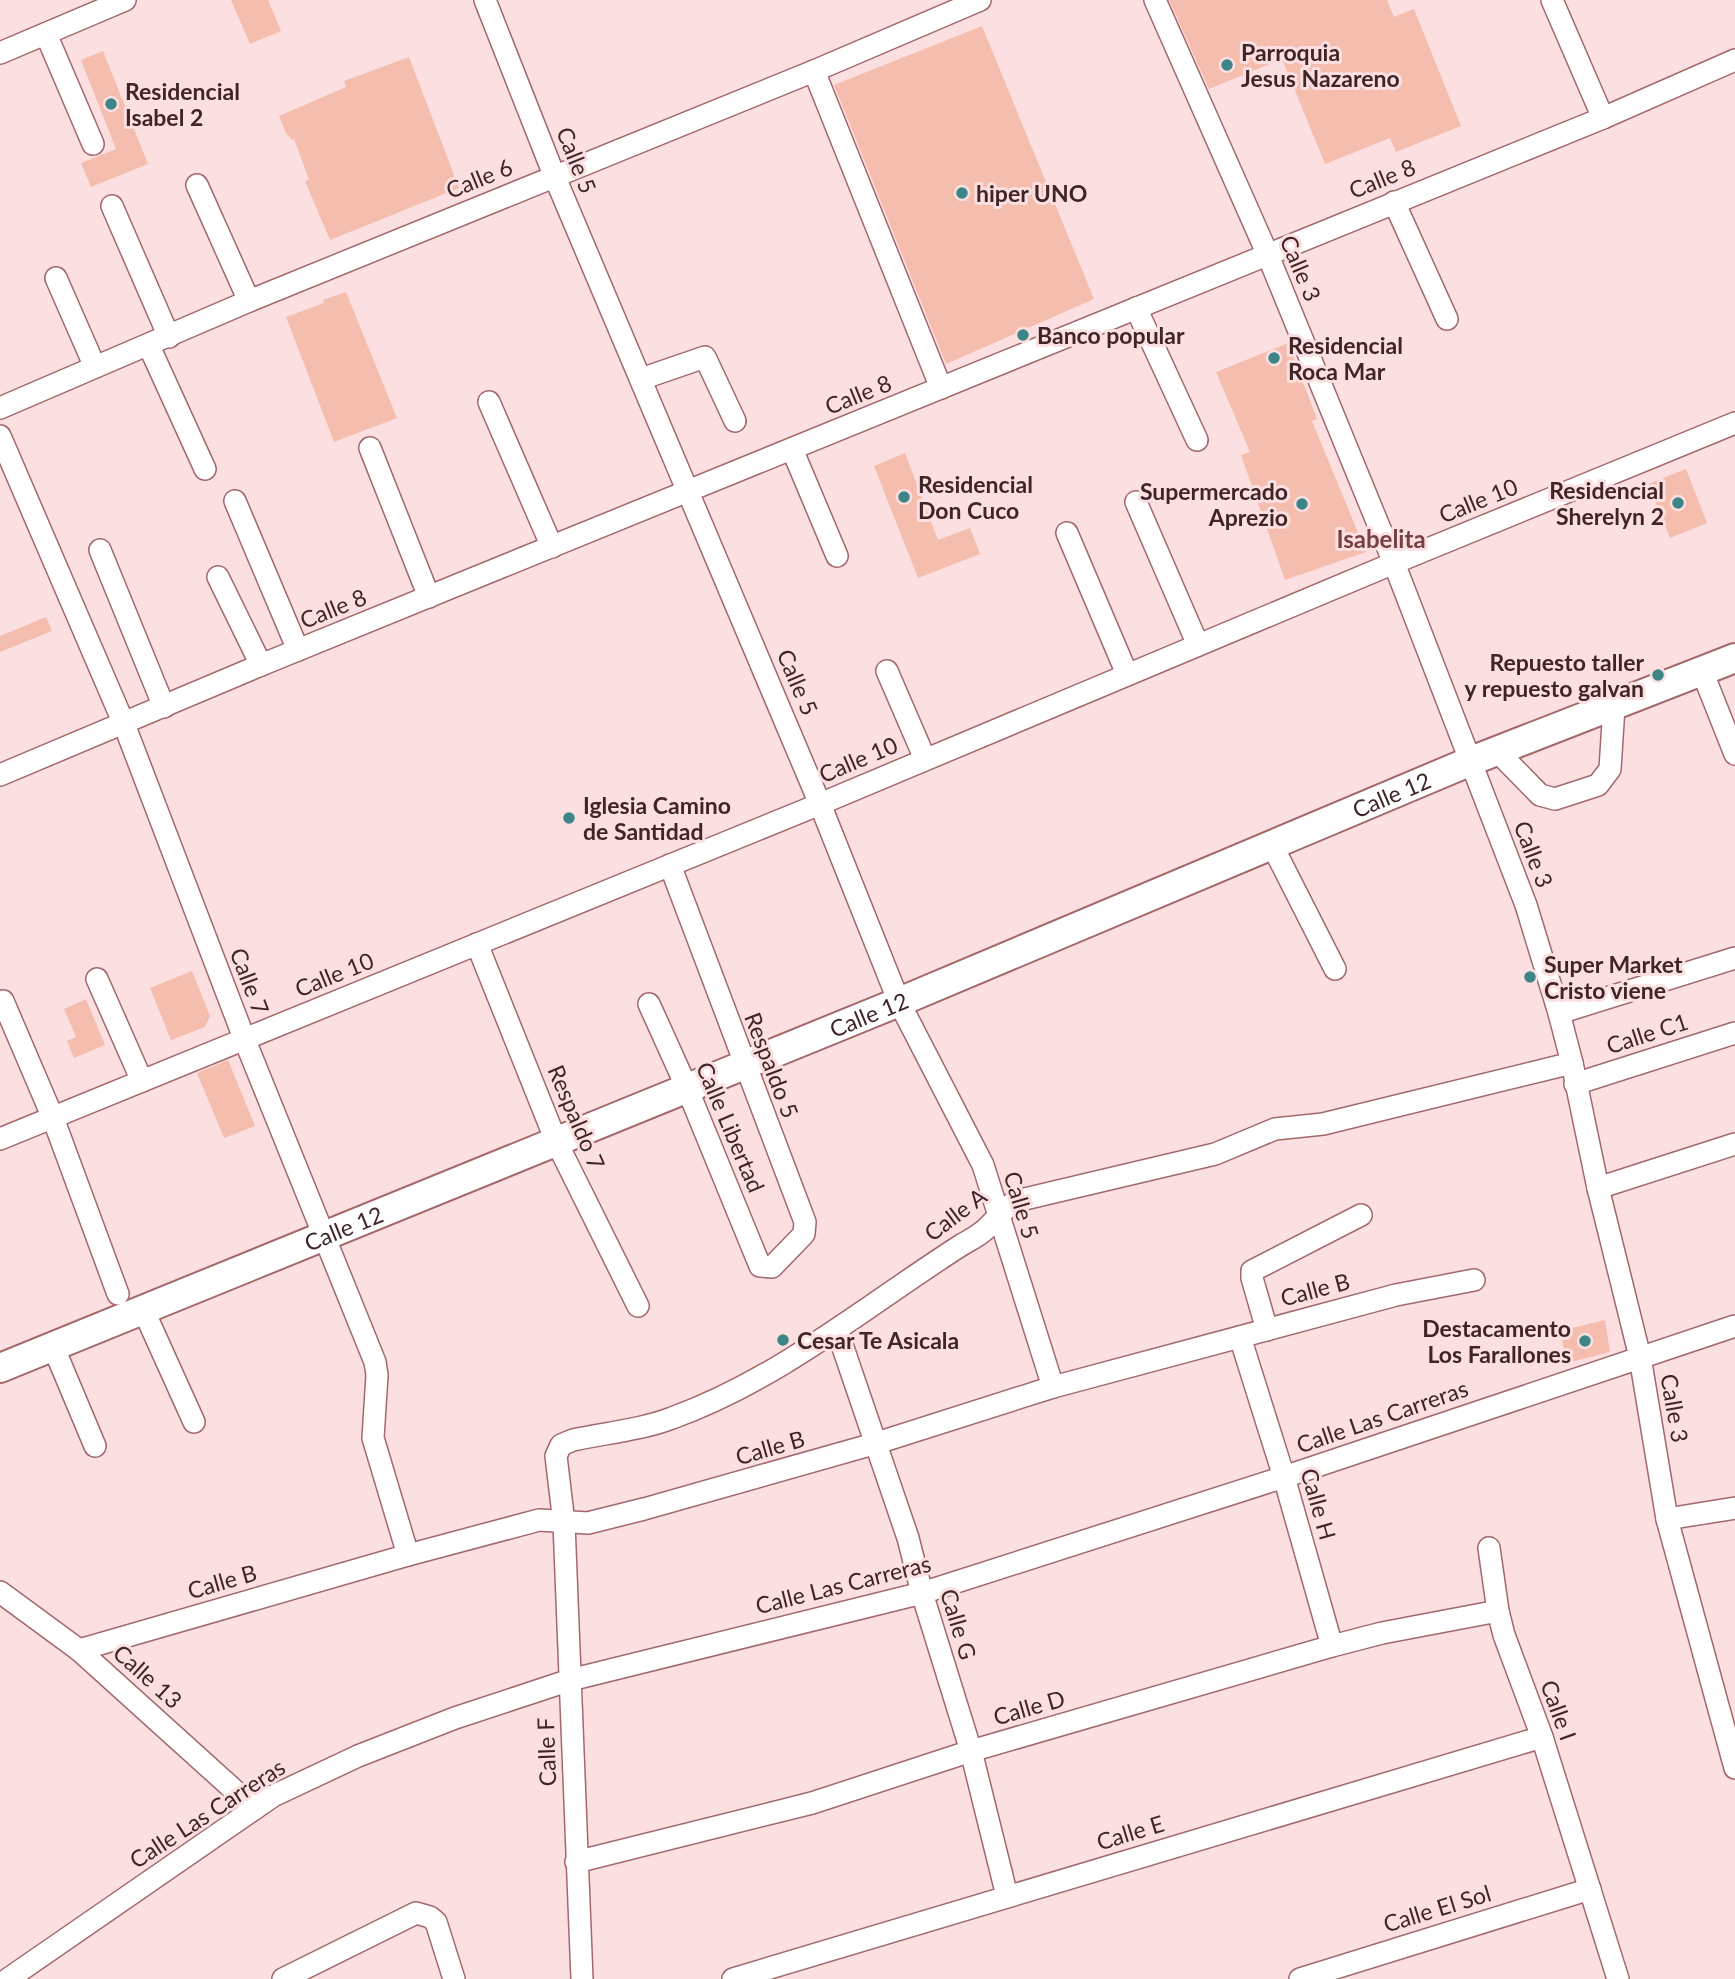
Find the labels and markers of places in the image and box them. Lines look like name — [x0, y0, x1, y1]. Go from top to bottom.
place label: Parroquia Jesus Nazareno — [1241, 38, 1400, 92]
marker: Parroquia Jesus Nazareno — [1219, 57, 1235, 73]
place label: Residencial Isabel 2 — [125, 77, 240, 131]
marker: Residencial Isabel 2 — [103, 96, 119, 112]
place label: hiper UNO — [976, 179, 1087, 207]
marker: hiper UNO — [954, 185, 970, 201]
place label: Banco popular — [1037, 321, 1185, 349]
marker: Banco popular — [1015, 327, 1031, 343]
place label: Residencial Roca Mar — [1288, 331, 1403, 385]
marker: Residencial Roca Mar — [1266, 350, 1282, 366]
place label: Residencial Don Cuco — [918, 470, 1033, 524]
place label: Residencial Sherelyn 2 — [1549, 476, 1664, 530]
place label: Supermercado Aprezio — [1140, 477, 1288, 531]
marker: Residencial Don Cuco — [896, 489, 912, 505]
marker: Residencial Sherelyn 2 — [1670, 495, 1686, 511]
marker: Supermercado Aprezio — [1294, 496, 1310, 512]
place label: Repuesto taller y repuesto galvan — [1465, 648, 1644, 702]
marker: Repuesto taller y repuesto galvan — [1650, 667, 1666, 683]
place label: Iglesia Camino de Santidad — [583, 791, 731, 845]
marker: Iglesia Camino de Santidad — [561, 810, 577, 826]
place label: Super Market Cristo viene — [1544, 950, 1683, 1004]
marker: Super Market Cristo viene — [1522, 969, 1538, 985]
place label: Destacamento Los Farallones — [1422, 1314, 1571, 1368]
place label: Cesar Te Asicala — [797, 1326, 959, 1354]
marker: Cesar Te Asicala — [775, 1332, 791, 1348]
marker: Destacamento Los Farallones — [1577, 1333, 1593, 1349]

